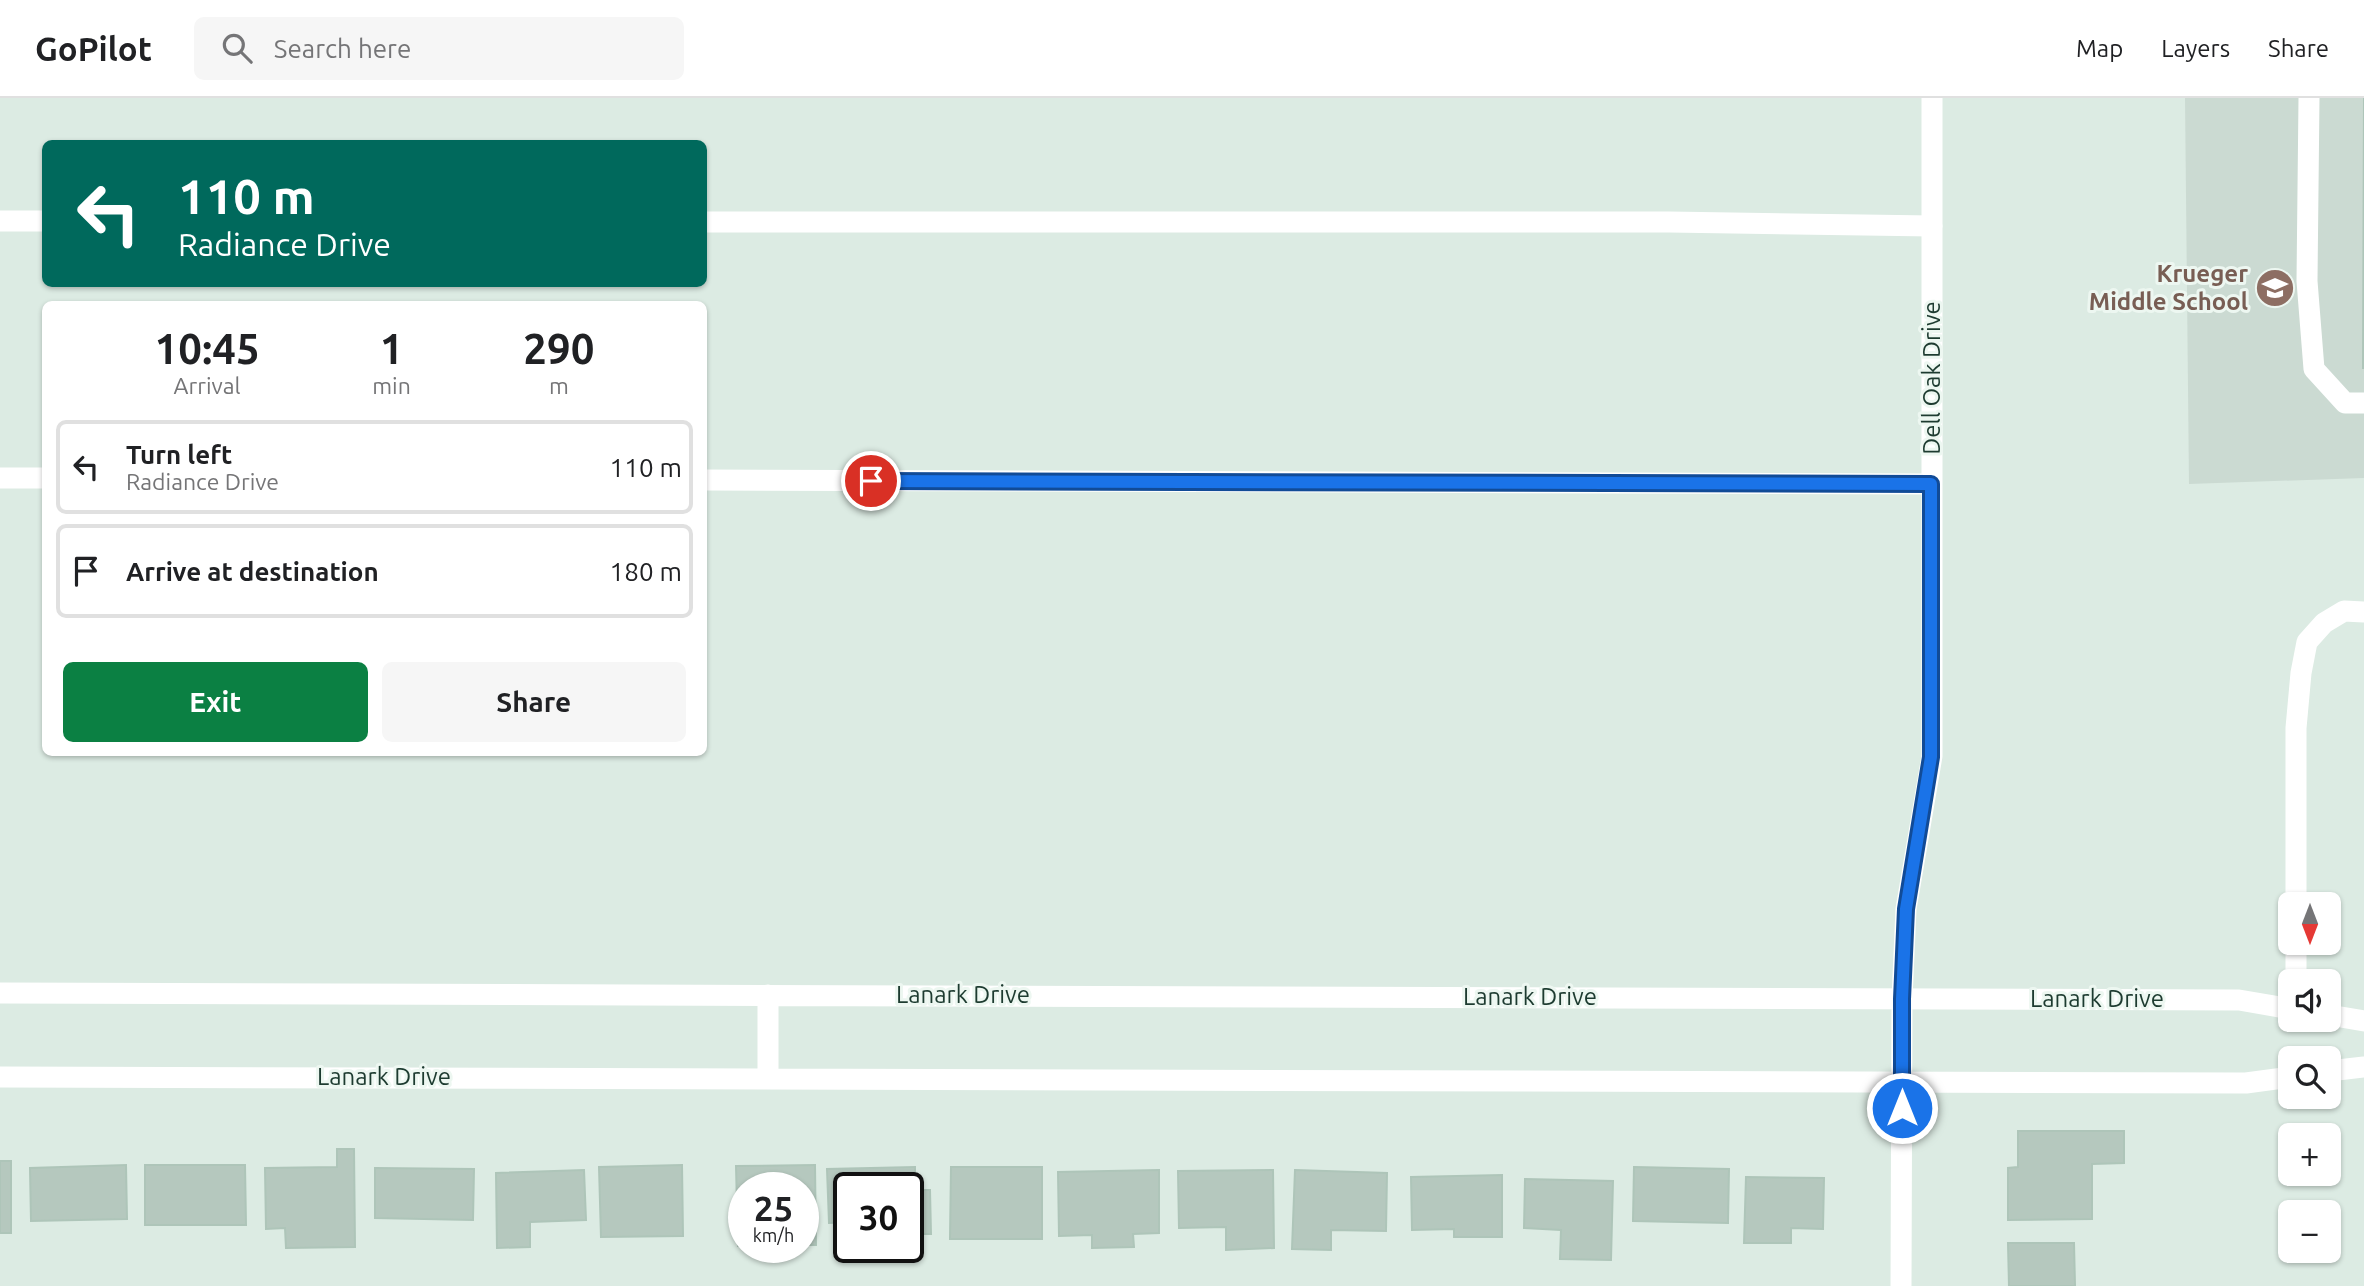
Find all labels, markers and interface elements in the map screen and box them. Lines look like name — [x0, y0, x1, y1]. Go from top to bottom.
search box — [194, 17, 684, 80]
icon: search — [218, 29, 256, 67]
text: GoPilot — [35, 30, 152, 67]
text: Search here — [274, 34, 411, 63]
text: Map — [2076, 35, 2123, 62]
text: Layers — [2161, 35, 2230, 62]
text: Share — [2268, 35, 2329, 62]
icon: left — [63, 168, 154, 259]
text: 110 m — [178, 168, 315, 223]
text: Radiance Drive — [178, 226, 391, 262]
place label: Krueger Middle School — [2089, 260, 2248, 315]
school or university icon: Krueger Middle School — [2254, 267, 2296, 309]
street label: Dell Oak Drive — [1918, 301, 1945, 455]
text: 10:45 — [155, 325, 260, 372]
text: 1 — [380, 325, 403, 372]
text: 290 — [523, 325, 594, 372]
text: Arrival — [174, 373, 241, 398]
text: min — [372, 373, 411, 398]
text: m — [549, 373, 569, 398]
text: Turn left — [126, 440, 232, 469]
icon: left — [67, 448, 105, 486]
pin — [841, 451, 901, 511]
text: 110 m — [610, 453, 682, 482]
icon: arrive — [852, 462, 890, 500]
text: Radiance Drive — [126, 469, 279, 494]
icon: arrive — [67, 552, 105, 590]
text: Arrive at destination — [126, 557, 379, 586]
text: 180 m — [610, 557, 682, 586]
button: Exit — [63, 662, 368, 742]
button: Share — [382, 662, 686, 742]
north arrow — [2278, 892, 2342, 956]
map controls — [2278, 892, 2341, 1263]
button: sound — [2278, 969, 2341, 1032]
street label: Lanark Drive — [896, 981, 1030, 1008]
street label: Lanark Drive — [1463, 983, 1597, 1010]
street label: Lanark Drive — [2030, 985, 2164, 1012]
button: search — [2278, 1046, 2341, 1109]
street label: Lanark Drive — [317, 1063, 451, 1090]
position arrow — [1865, 1071, 1939, 1145]
button: + — [2278, 1123, 2341, 1186]
speed limit sign: 30 — [833, 1172, 924, 1263]
text: 25 — [754, 1188, 793, 1228]
button: − — [2278, 1200, 2341, 1263]
text: km/h — [753, 1225, 794, 1245]

